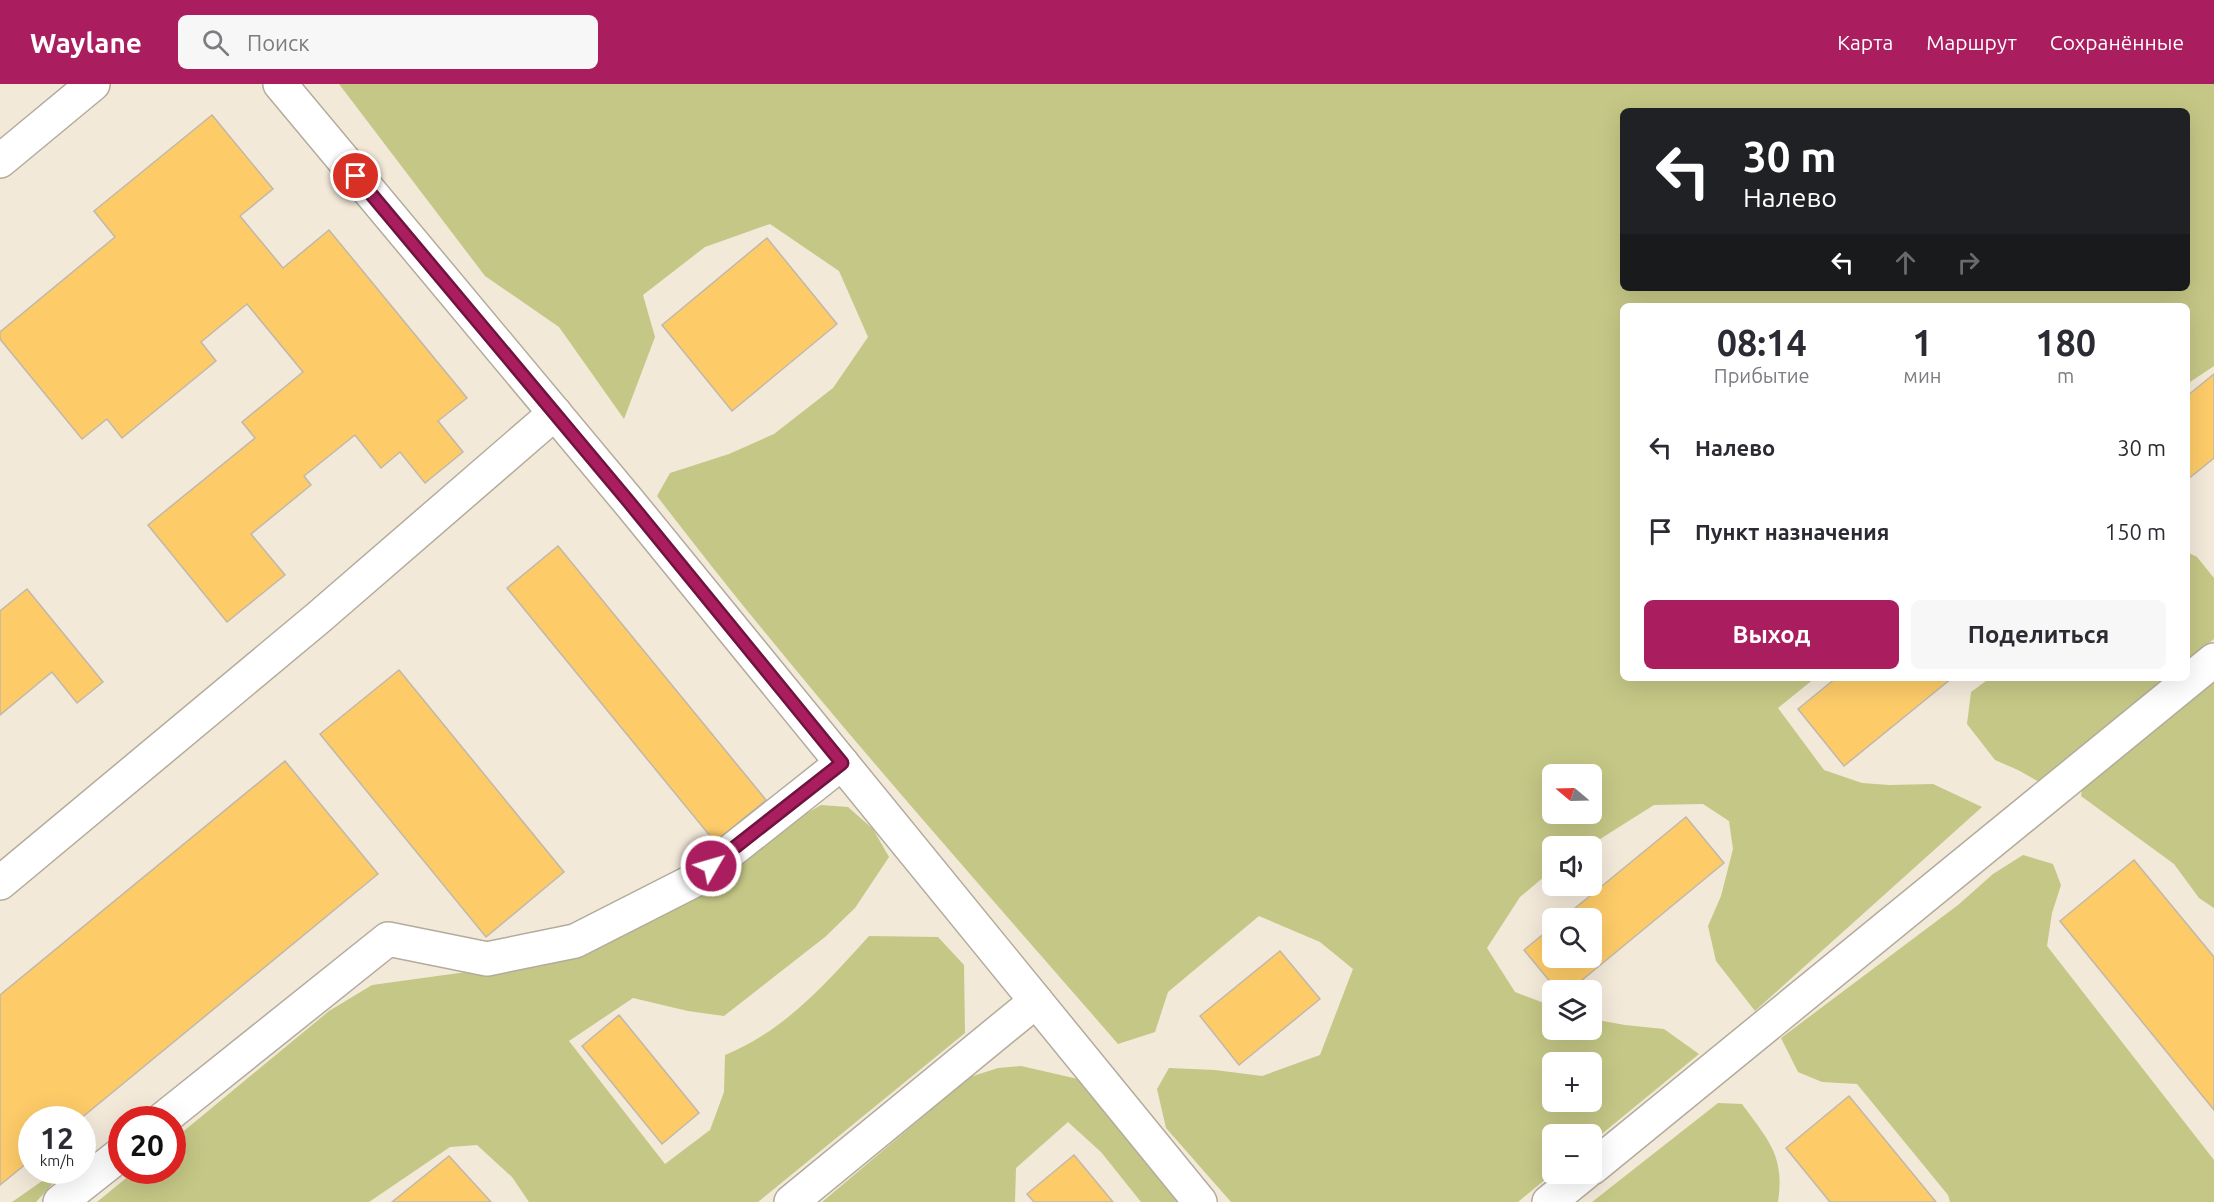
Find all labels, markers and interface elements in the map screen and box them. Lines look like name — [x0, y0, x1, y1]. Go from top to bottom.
search box — [178, 15, 598, 69]
icon: search — [199, 26, 232, 59]
text: Waylane — [30, 27, 142, 58]
text: Поиск — [247, 30, 310, 55]
text: Карта — [1837, 30, 1893, 54]
text: Маршрут — [1926, 30, 2017, 54]
text: Сохранённые — [2050, 30, 2184, 54]
icon: left — [1644, 132, 1722, 210]
text: 30 m — [1743, 133, 1837, 180]
pin — [330, 150, 381, 201]
icon: arrive — [339, 159, 372, 192]
text: Налево — [1743, 182, 1837, 212]
icon: left — [1826, 246, 1859, 279]
icon: ahead — [1889, 246, 1922, 279]
icon: right — [1952, 246, 1985, 279]
text: 08:14 — [1717, 322, 1807, 363]
text: 1 — [1912, 322, 1933, 363]
text: 180 — [2035, 322, 2096, 363]
text: Прибытие — [1714, 364, 1810, 387]
text: мин — [1903, 364, 1941, 387]
text: m — [2057, 364, 2074, 387]
icon: left — [1644, 431, 1677, 464]
text: Налево — [1695, 435, 1775, 460]
text: 30 m — [2117, 435, 2166, 460]
icon: arrive — [1644, 515, 1677, 548]
text: Пункт назначения — [1695, 519, 1889, 544]
text: 150 m — [2105, 519, 2166, 544]
button: Выход — [1644, 600, 1899, 669]
button: Поделиться — [1911, 600, 2166, 669]
north arrow — [1542, 764, 1602, 824]
map controls — [1542, 764, 1602, 1184]
position arrow — [679, 834, 743, 898]
button: sound — [1542, 836, 1602, 896]
button: search — [1542, 908, 1602, 968]
button: layers — [1542, 980, 1602, 1040]
button: + — [1542, 1052, 1602, 1112]
speed limit sign: 20 — [108, 1106, 186, 1184]
text: 12 — [40, 1121, 74, 1155]
button: − — [1542, 1124, 1602, 1184]
text: km/h — [40, 1152, 74, 1169]

